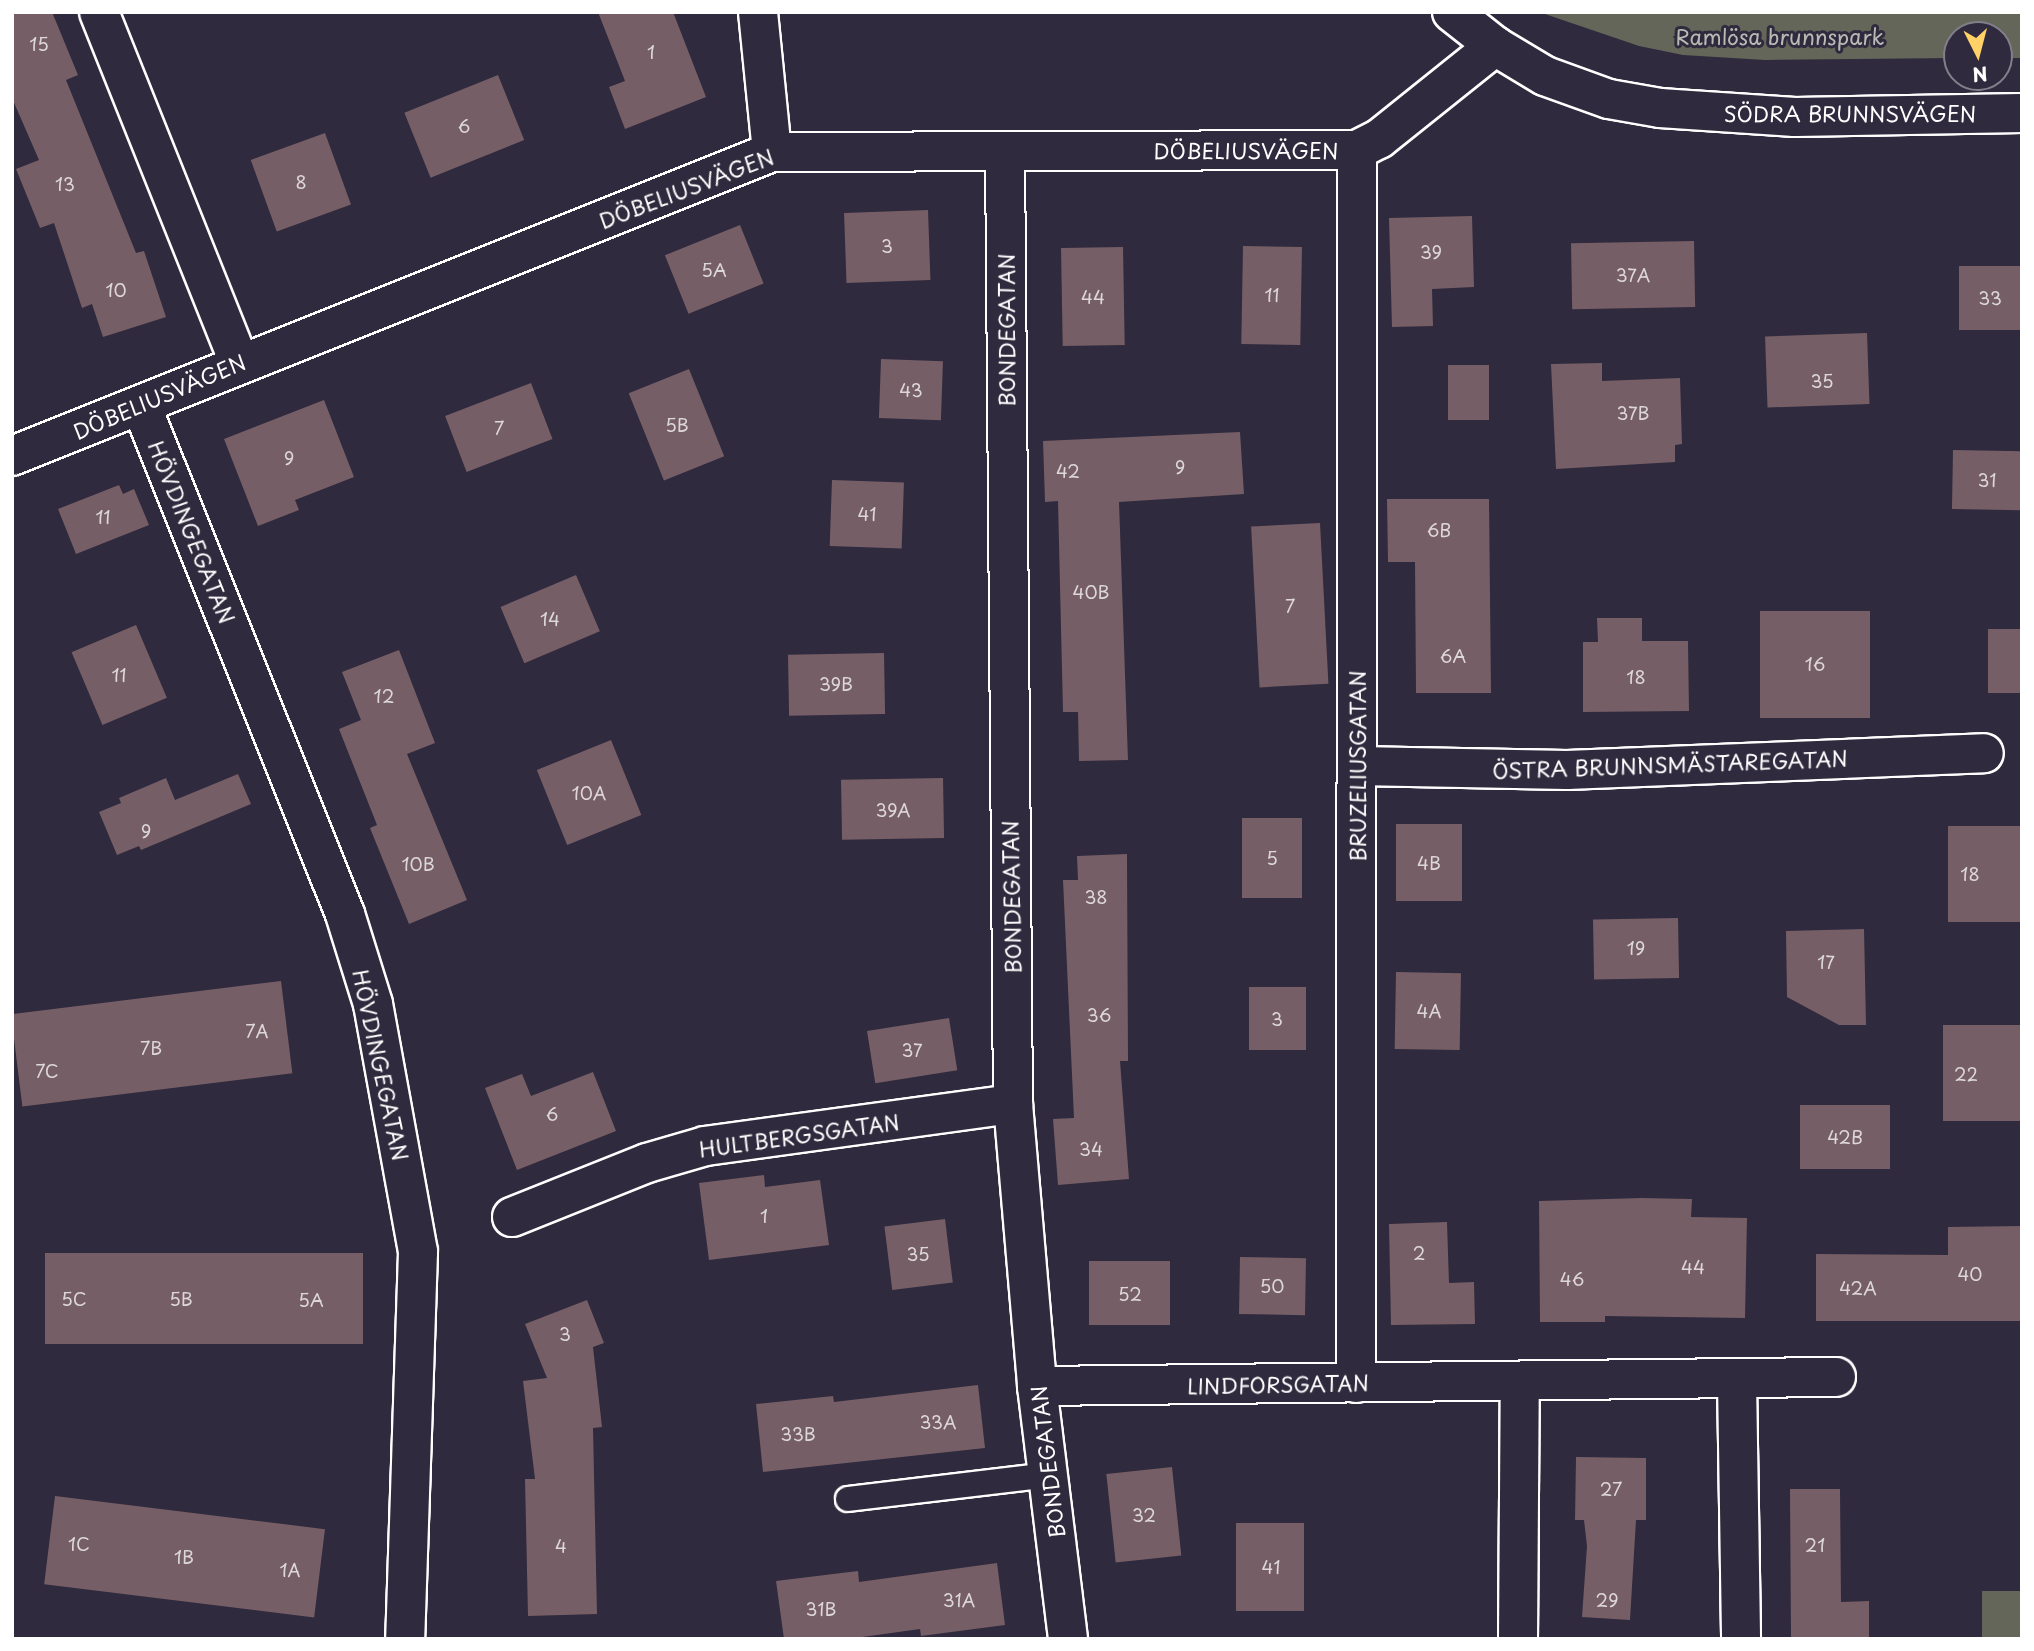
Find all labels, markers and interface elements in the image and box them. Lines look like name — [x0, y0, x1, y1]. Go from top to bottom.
north arrow — [1943, 21, 2013, 91]
park label: Ramlösa brunnspark — [1675, 23, 1885, 49]
house number: 15 — [29, 33, 49, 55]
house number: 1 — [647, 41, 655, 63]
text: N — [1971, 60, 1989, 90]
street label: SÖDRA BRUNNSVÄGEN — [1724, 100, 1976, 126]
house number: 6 — [458, 115, 470, 137]
street label: DÖBELIUSVÄGEN — [1154, 137, 1338, 163]
street label: DÖBELIUSVÄGEN — [595, 143, 777, 233]
house number: 8 — [295, 171, 307, 193]
house number: 13 — [55, 173, 75, 195]
house number: 3 — [881, 235, 893, 257]
house number: 39 — [1420, 241, 1442, 263]
street label: BONDEGATAN — [993, 253, 1019, 407]
house number: 5A — [701, 259, 727, 281]
house number: 37A — [1616, 264, 1650, 286]
house number: 10 — [105, 279, 127, 301]
house number: 11 — [1264, 284, 1280, 306]
house number: 44 — [1081, 286, 1105, 308]
house number: 33 — [1978, 287, 2002, 309]
street label: DÖBELIUSVÄGEN — [69, 348, 249, 444]
house number: 35 — [1810, 370, 1834, 392]
house number: 43 — [899, 379, 923, 401]
house number: 37B — [1616, 402, 1650, 424]
house number: 5B — [665, 414, 689, 436]
house number: 7 — [494, 417, 504, 439]
street label: HÖVDINGEGATAN — [144, 437, 240, 627]
house number: 9 — [284, 447, 294, 469]
house number: 9 — [1175, 456, 1185, 478]
house number: 42 — [1056, 460, 1080, 482]
house number: 31 — [1978, 469, 1996, 491]
house number: 41 — [858, 503, 876, 525]
house number: 11 — [95, 506, 111, 528]
house number: 6B — [1427, 519, 1451, 541]
house number: 40B — [1073, 581, 1109, 603]
house number: 7 — [1285, 595, 1295, 617]
house number: 14 — [540, 608, 560, 630]
house number: 6A — [1440, 645, 1466, 667]
house number: 16 — [1805, 653, 1825, 675]
house number: 11 — [111, 664, 127, 686]
house number: 18 — [1626, 666, 1646, 688]
street label: BRUZELIUSGATAN — [1344, 670, 1370, 862]
house number: 39B — [819, 673, 853, 695]
house number: 12 — [374, 685, 394, 707]
street label: ÖSTRA BRUNNSMÄSTAREGATAN — [1492, 745, 1848, 783]
house number: 10A — [572, 782, 606, 804]
house number: 39A — [875, 799, 911, 821]
house number: 9 — [141, 820, 151, 842]
street label: BONDEGATAN — [997, 820, 1025, 974]
house number: 5 — [1266, 847, 1278, 869]
house number: 4B — [1417, 852, 1441, 874]
house number: 10B — [401, 853, 435, 875]
house number: 18 — [1960, 863, 1980, 885]
house number: 38 — [1084, 886, 1108, 908]
house number: 19 — [1627, 937, 1645, 959]
house number: 17 — [1817, 951, 1835, 973]
street label: HÖVDINGEGATAN — [348, 967, 414, 1163]
house number: 4A — [1417, 1000, 1441, 1022]
house number: 36 — [1087, 1004, 1111, 1026]
house number: 3 — [1271, 1008, 1283, 1030]
house number: 7A — [245, 1020, 269, 1042]
house number: 7B — [140, 1037, 162, 1059]
house number: 37 — [901, 1039, 923, 1061]
house number: 7C — [35, 1060, 59, 1082]
house number: 22 — [1954, 1063, 1978, 1085]
house number: 6 — [546, 1103, 558, 1125]
street label: HULTBERGSGATAN — [697, 1108, 901, 1162]
house number: 42B — [1827, 1126, 1863, 1148]
house number: 34 — [1079, 1138, 1103, 1160]
house number: 1 — [760, 1205, 768, 1227]
house number: 2 — [1413, 1242, 1425, 1264]
house number: 35 — [906, 1243, 930, 1265]
house number: 44 — [1681, 1256, 1705, 1278]
house number: 40 — [1957, 1263, 1983, 1285]
house number: 46 — [1560, 1268, 1584, 1290]
house number: 50 — [1260, 1275, 1284, 1297]
house number: 42A — [1839, 1277, 1877, 1299]
house number: 52 — [1118, 1283, 1142, 1305]
house number: 5C — [61, 1288, 87, 1310]
house number: 5B — [169, 1288, 193, 1310]
house number: 5A — [298, 1289, 324, 1311]
house number: 3 — [559, 1323, 571, 1345]
street label: LINDFORSGATAN — [1187, 1370, 1369, 1398]
street label: BONDEGATAN — [1025, 1384, 1069, 1540]
house number: 33A — [919, 1411, 957, 1433]
house number: 33B — [780, 1423, 816, 1445]
house number: 27 — [1600, 1478, 1622, 1500]
house number: 32 — [1132, 1504, 1156, 1526]
house number: 1C — [68, 1533, 90, 1555]
house number: 21 — [1805, 1534, 1825, 1556]
house number: 4 — [555, 1535, 567, 1557]
house number: 1B — [174, 1546, 194, 1568]
house number: 41 — [1262, 1556, 1280, 1578]
house number: 1A — [279, 1559, 301, 1581]
house number: 31A — [943, 1589, 975, 1611]
house number: 29 — [1596, 1589, 1618, 1611]
house number: 31B — [806, 1598, 836, 1620]

